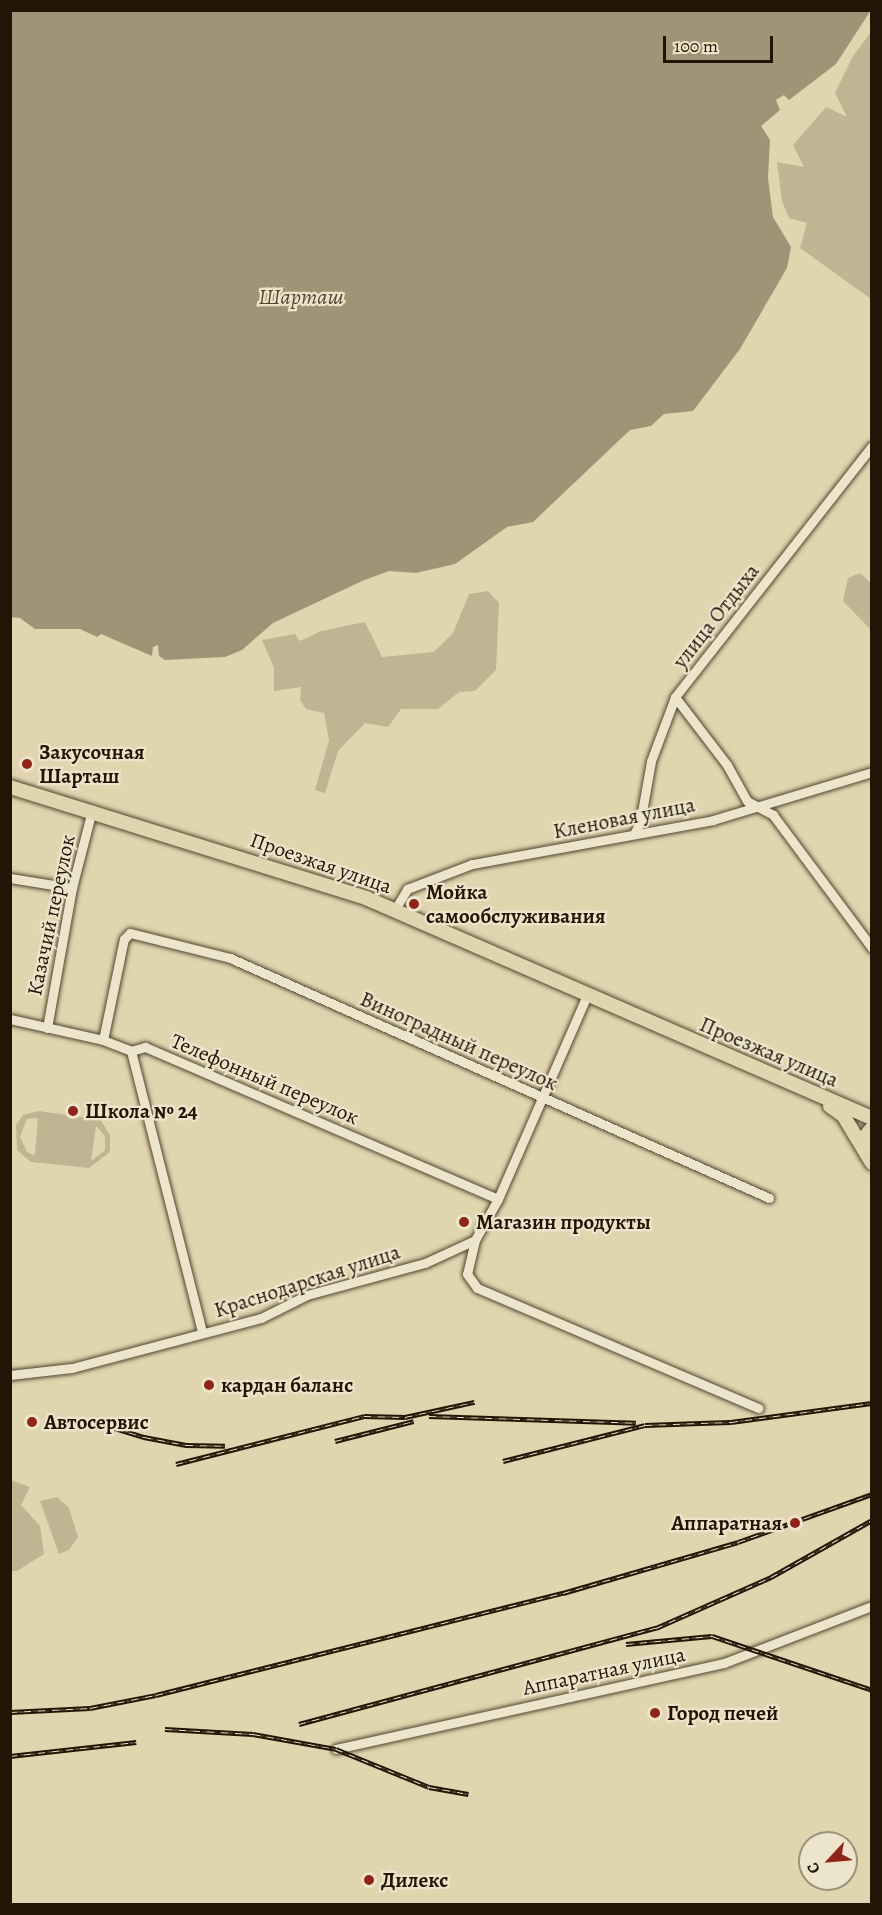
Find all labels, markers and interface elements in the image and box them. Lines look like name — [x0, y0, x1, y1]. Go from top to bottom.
scale bar — [666, 24, 776, 62]
text: 100 m — [674, 34, 718, 58]
water label: Шарташ — [258, 285, 344, 311]
street label: улица Отдыха — [667, 559, 765, 673]
place label: Закусочная Шарташ — [39, 739, 145, 789]
marker: Закусочная Шарташ — [20, 757, 34, 771]
street label: Кленовая улица — [551, 792, 697, 844]
street label: Проезжая улица — [247, 827, 395, 899]
street label: Казачий переулок — [22, 832, 80, 998]
place label: Мойка самообслуживания — [426, 879, 606, 929]
marker: Мойка самообслуживания — [407, 897, 421, 911]
street label: Виноградный переулок — [356, 986, 562, 1096]
street label: Проезжая улица — [696, 1011, 842, 1093]
street label: Телефонный переулок — [167, 1028, 363, 1130]
place label: Школа № 24 — [85, 1098, 198, 1124]
marker: Школа № 24 — [66, 1104, 80, 1118]
place label: Магазин продукты — [476, 1209, 651, 1235]
marker: Магазин продукты — [457, 1215, 471, 1229]
street label: Краснодарская улица — [211, 1239, 403, 1323]
place label: кардан баланс — [221, 1372, 353, 1398]
marker: кардан баланс — [202, 1378, 216, 1392]
place label: Автосервис — [44, 1409, 149, 1435]
marker: Автосервис — [25, 1415, 39, 1429]
place label: Аппаратная — [671, 1510, 782, 1536]
marker: Аппаратная — [786, 1514, 804, 1532]
street label: Аппаратная улица — [521, 1641, 687, 1701]
place label: Город печей — [667, 1700, 778, 1726]
marker: Город печей — [648, 1706, 662, 1720]
north arrow — [798, 1831, 858, 1891]
text: С — [802, 1859, 826, 1877]
place label: Дилекс — [381, 1867, 448, 1893]
marker: Дилекс — [362, 1873, 376, 1887]

